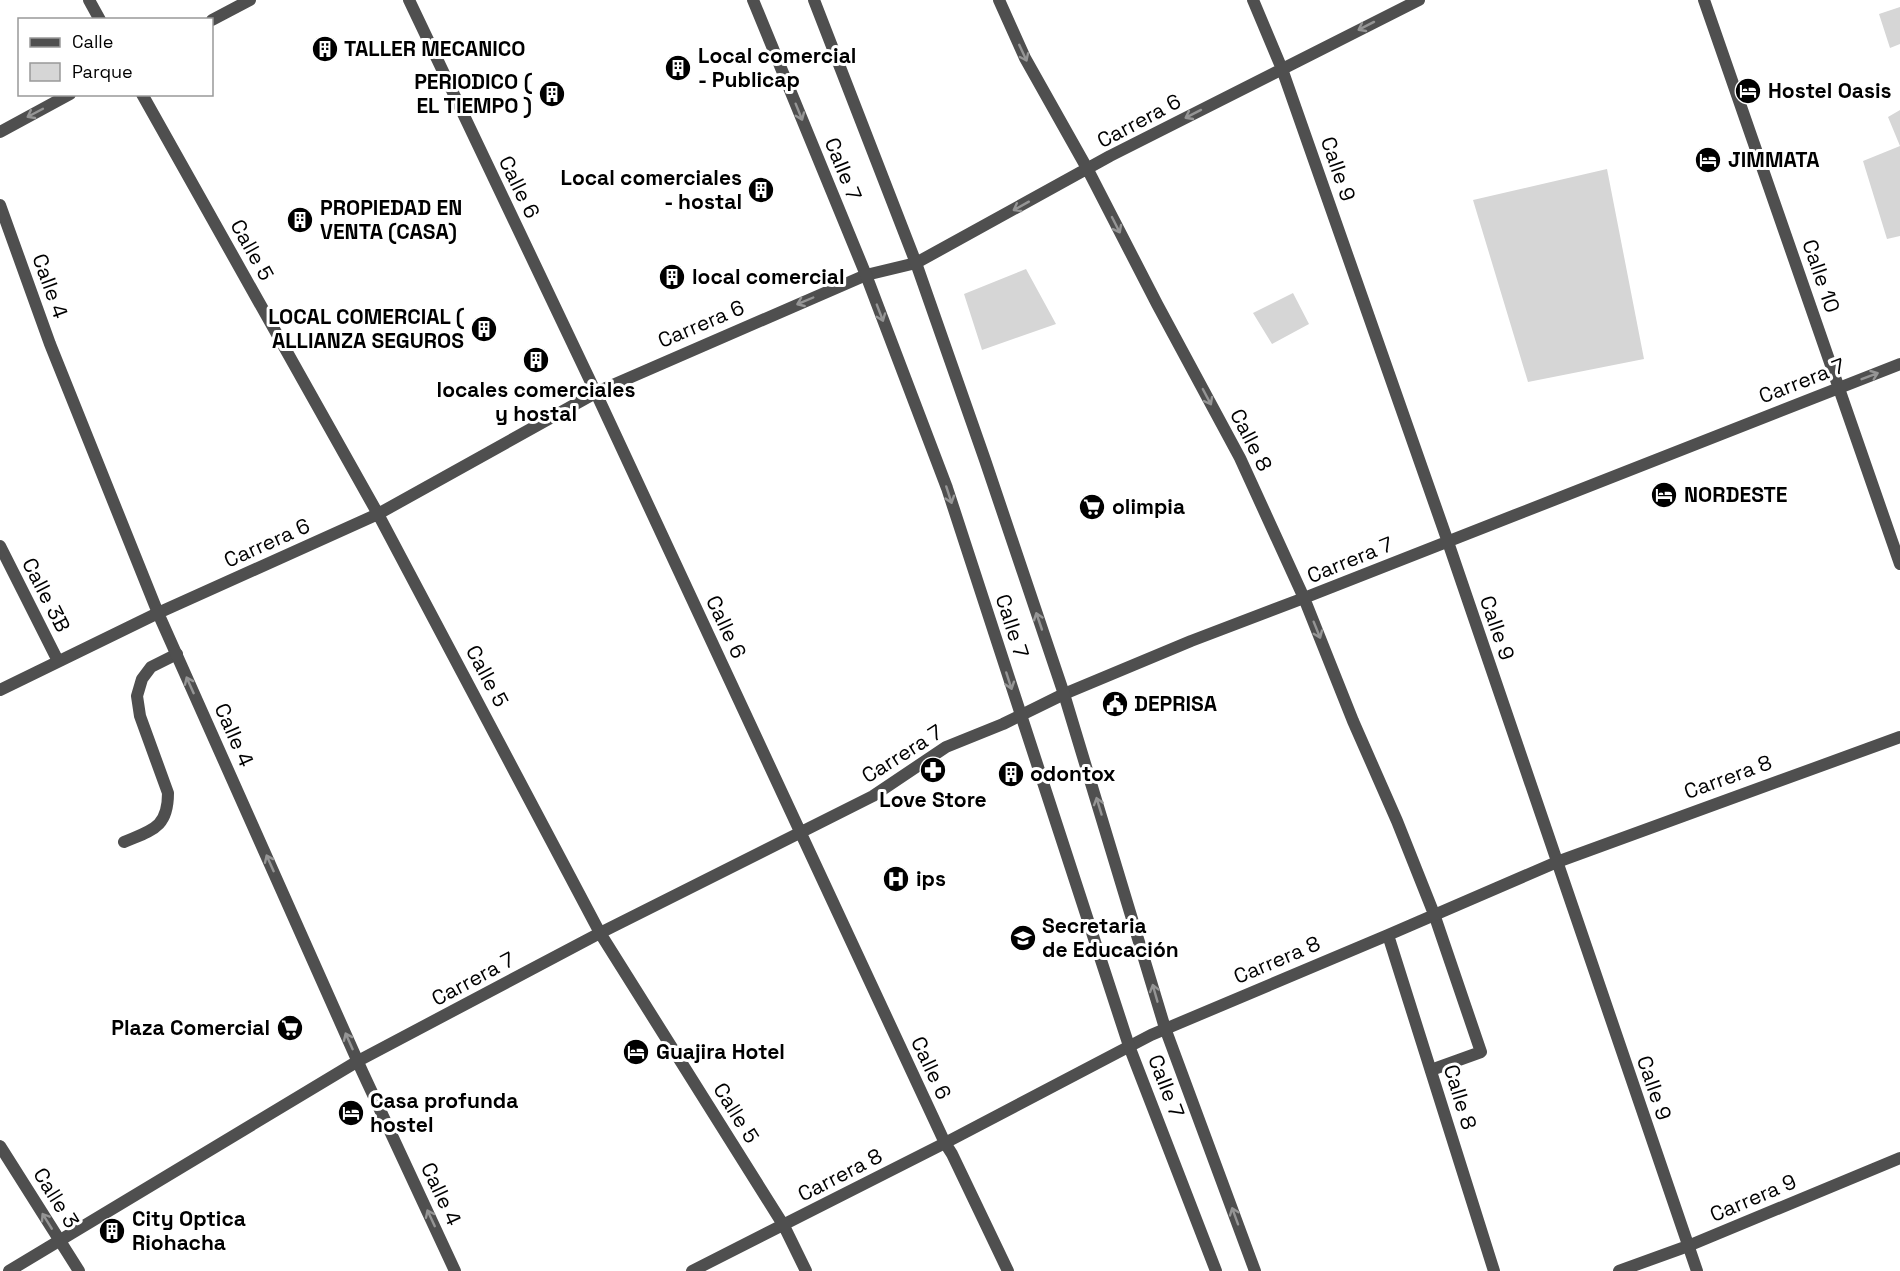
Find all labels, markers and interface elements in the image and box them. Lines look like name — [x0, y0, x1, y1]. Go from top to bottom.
legend — [18, 18, 213, 96]
one-way arrow — [1358, 21, 1376, 33]
text: Calle — [72, 30, 113, 53]
building icon: TALLER MECANICO — [310, 34, 340, 64]
place label: TALLER MECANICO — [344, 35, 525, 62]
place label: Local comercial - Publicap — [698, 42, 856, 93]
one-way arrow — [1017, 44, 1029, 62]
building icon: Local comercial - Publicap — [663, 53, 693, 83]
text: Parque — [72, 60, 133, 83]
place label: PERIODICO ( EL TIEMPO ) — [414, 68, 533, 119]
hotel icon: Hostel Oasis — [1733, 76, 1763, 106]
place label: Hostel Oasis — [1768, 77, 1892, 104]
building icon: PERIODICO ( EL TIEMPO ) — [537, 79, 567, 109]
street label: Carrera 6 — [1092, 87, 1185, 154]
one-way arrow — [794, 103, 805, 121]
one-way arrow — [27, 107, 44, 119]
one-way arrow — [1184, 109, 1202, 121]
street label: Calle 7 — [819, 133, 868, 204]
street label: Calle 9 — [1315, 133, 1362, 205]
hotel icon: JIMMATA — [1693, 145, 1723, 175]
place label: JIMMATA — [1728, 146, 1820, 173]
street label: Calle 6 — [493, 151, 546, 223]
place label: Local comerciales - hostal — [561, 164, 742, 215]
building icon: Local comerciales - hostal — [746, 175, 776, 205]
place label: PROPIEDAD EN VENTA (CASA) — [320, 194, 462, 245]
one-way arrow — [1012, 201, 1030, 212]
building icon: PROPIEDAD EN VENTA (CASA) — [285, 205, 315, 235]
street label: Calle 5 — [225, 214, 280, 285]
one-way arrow — [1111, 215, 1122, 233]
street label: Calle 10 — [1796, 236, 1847, 316]
street label: Calle 4 — [26, 250, 75, 322]
building icon: local comercial — [657, 262, 687, 292]
place label: local comercial — [692, 263, 845, 290]
street label: Carrera 6 — [653, 293, 748, 354]
one-way arrow — [796, 296, 814, 307]
place label: LOCAL COMERCIAL ( ALLIANZA SEGUROS — [268, 303, 465, 354]
one-way arrow — [875, 303, 886, 321]
building icon: LOCAL COMERCIAL ( ALLIANZA SEGUROS — [469, 314, 499, 344]
building icon: locales comerciales y hostal — [521, 345, 551, 375]
street label: Carrera 7 — [1755, 352, 1849, 409]
one-way arrow — [1860, 369, 1878, 380]
place label: locales comerciales y hostal — [437, 376, 635, 427]
one-way arrow — [1201, 388, 1213, 405]
street label: Calle 8 — [1224, 404, 1279, 476]
hotel icon: NORDESTE — [1649, 480, 1679, 510]
place label: NORDESTE — [1684, 481, 1787, 508]
one-way arrow — [944, 485, 955, 504]
supermarket icon: olimpia — [1077, 492, 1107, 522]
place label: olimpia — [1112, 493, 1185, 520]
street label: Carrera 6 — [220, 512, 314, 573]
street label: Carrera 7 — [1303, 530, 1397, 589]
street label: Calle 3B — [16, 553, 77, 637]
street label: Calle 6 — [700, 591, 753, 663]
street label: Calle 7 — [990, 591, 1035, 661]
street label: Calle 9 — [1474, 592, 1521, 664]
one-way arrow — [1033, 612, 1044, 630]
one-way arrow — [1312, 620, 1323, 639]
street label: Calle 5 — [460, 640, 515, 711]
one-way arrow — [1004, 671, 1015, 690]
one-way arrow — [184, 676, 196, 694]
public building icon: DEPRISA — [1100, 689, 1130, 719]
place label: DEPRISA — [1134, 690, 1217, 717]
street label: Calle 4 — [209, 699, 260, 771]
street label: Carrera 7 — [856, 718, 947, 789]
street label: Carrera 8 — [1680, 748, 1775, 805]
pharmacy icon: Love Store — [918, 755, 948, 785]
building icon: odontox — [996, 759, 1026, 789]
place label: odontox — [1030, 760, 1116, 787]
place label: Love Store — [879, 786, 987, 813]
one-way arrow — [1093, 797, 1104, 816]
one-way arrow — [264, 854, 275, 872]
hospital icon: ips — [881, 864, 911, 894]
place label: ips — [916, 865, 946, 892]
place label: Secretaria de Educación — [1042, 912, 1179, 963]
school or university icon: Secretaria de Educación — [1008, 923, 1038, 953]
street label: Carrera 8 — [1229, 929, 1324, 990]
street label: Carrera 7 — [427, 945, 519, 1012]
one-way arrow — [1149, 984, 1160, 1003]
supermarket icon: Plaza Comercial — [275, 1013, 305, 1043]
place label: Plaza Comercial — [111, 1014, 270, 1041]
one-way arrow — [343, 1032, 355, 1050]
street label: Calle 6 — [905, 1032, 958, 1104]
hotel icon: Guajira Hotel — [621, 1037, 651, 1067]
place label: Guajira Hotel — [656, 1038, 785, 1065]
street label: Calle 7 — [1142, 1050, 1191, 1121]
street label: Calle 9 — [1631, 1052, 1678, 1124]
street label: Calle 8 — [1438, 1061, 1483, 1133]
street label: Calle 5 — [707, 1077, 765, 1148]
place label: Casa profunda hostel — [370, 1087, 518, 1138]
hotel icon: Casa profunda hostel — [336, 1098, 366, 1128]
street label: Carrera 8 — [793, 1142, 887, 1207]
street label: Calle 4 — [415, 1158, 468, 1230]
street label: Calle 3 — [27, 1162, 85, 1233]
street label: Carrera 9 — [1705, 1167, 1800, 1228]
place label: City Optica Riohacha — [132, 1205, 246, 1256]
one-way arrow — [1228, 1207, 1239, 1226]
one-way arrow — [424, 1209, 436, 1227]
one-way arrow — [41, 1213, 54, 1230]
building icon: City Optica Riohacha — [97, 1216, 127, 1246]

